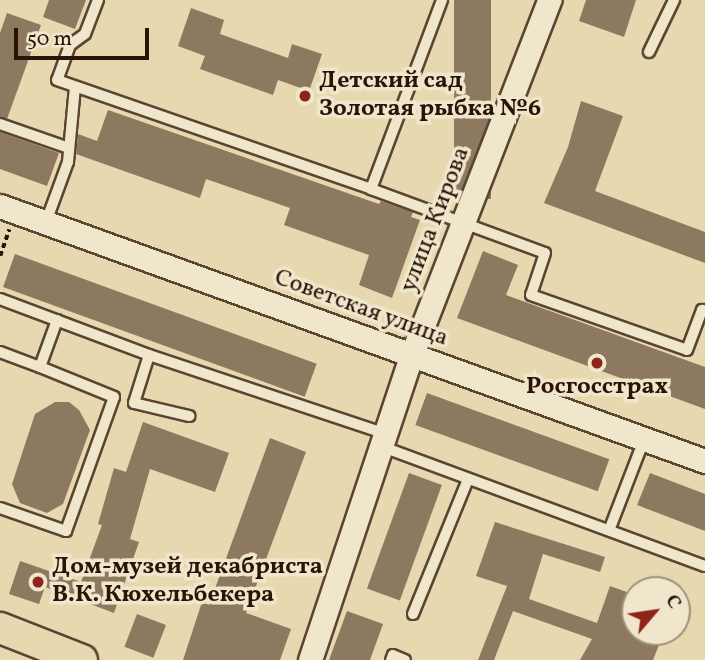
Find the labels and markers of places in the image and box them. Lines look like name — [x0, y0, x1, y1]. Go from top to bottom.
place label: Детский сад Золотая рыбка №6 — [319, 68, 541, 124]
marker: Детский сад Золотая рыбка №6 — [297, 88, 313, 104]
marker: Росгосстрах — [589, 355, 605, 371]
place label: Росгосстрах — [526, 374, 668, 402]
place label: Дом-музей декабриста В.К. Кюхельбекера — [52, 554, 323, 610]
marker: Дом-музей декабриста В.К. Кюхельбекера — [30, 574, 46, 590]

